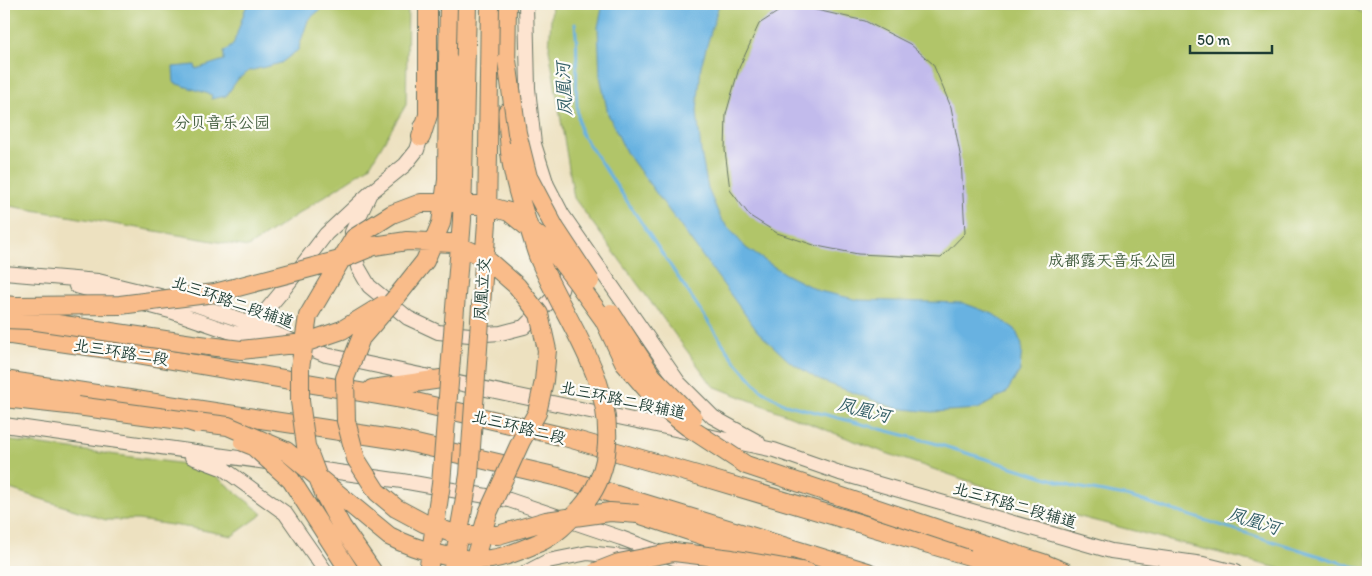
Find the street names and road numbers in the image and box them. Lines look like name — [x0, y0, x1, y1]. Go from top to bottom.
street label: 凤凰立交 — [470, 256, 494, 322]
street label: 北三环路二段辅道 — [169, 272, 297, 332]
street label: 北三环路二段 — [72, 335, 170, 369]
street label: 北三环路二段辅道 — [558, 377, 688, 423]
street label: 北三环路二段 — [470, 406, 568, 448]
street label: 北三环路二段辅道 — [951, 478, 1079, 532]

